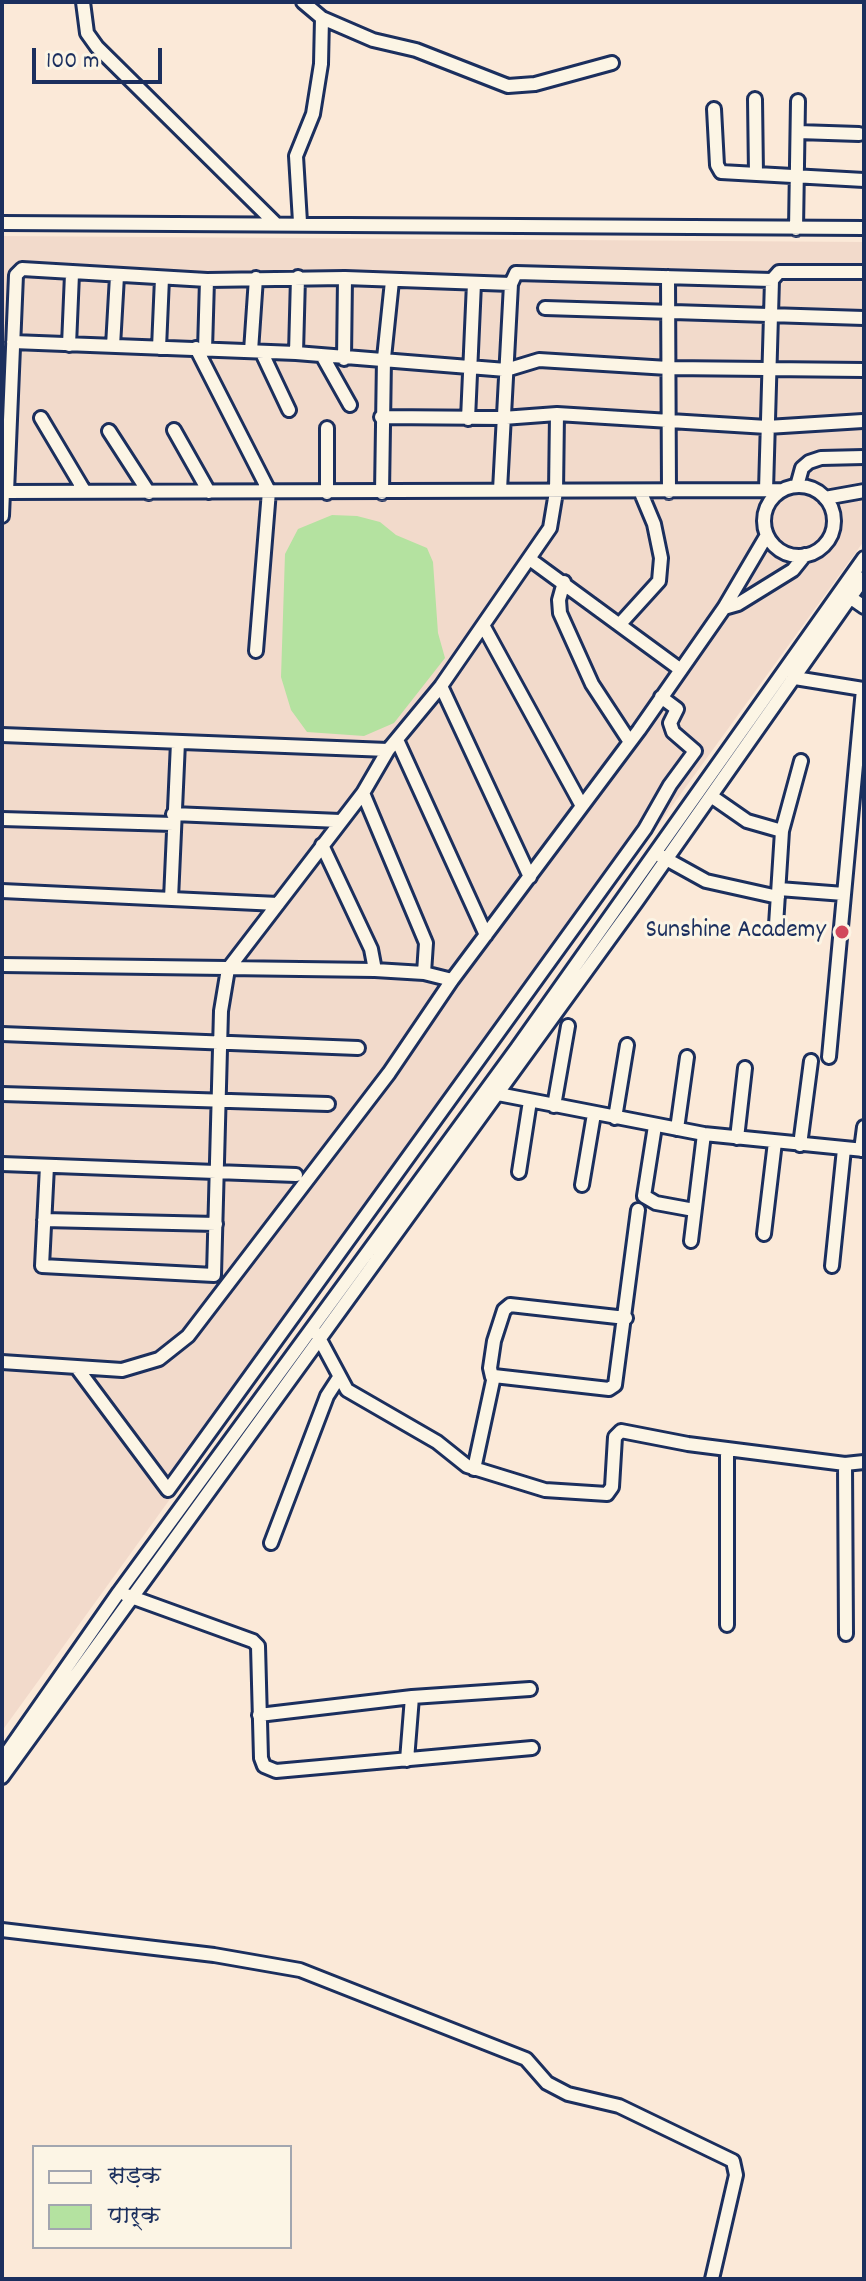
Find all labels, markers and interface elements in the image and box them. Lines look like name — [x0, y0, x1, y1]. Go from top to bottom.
scale bar — [36, 32, 166, 82]
text: 100 m — [46, 45, 99, 79]
place label: Sunshine Academy — [645, 916, 826, 948]
marker: Sunshine Academy — [833, 923, 851, 941]
legend — [32, 2145, 292, 2249]
text: सड़क — [108, 2160, 161, 2194]
text: पार्क — [108, 2200, 160, 2234]

